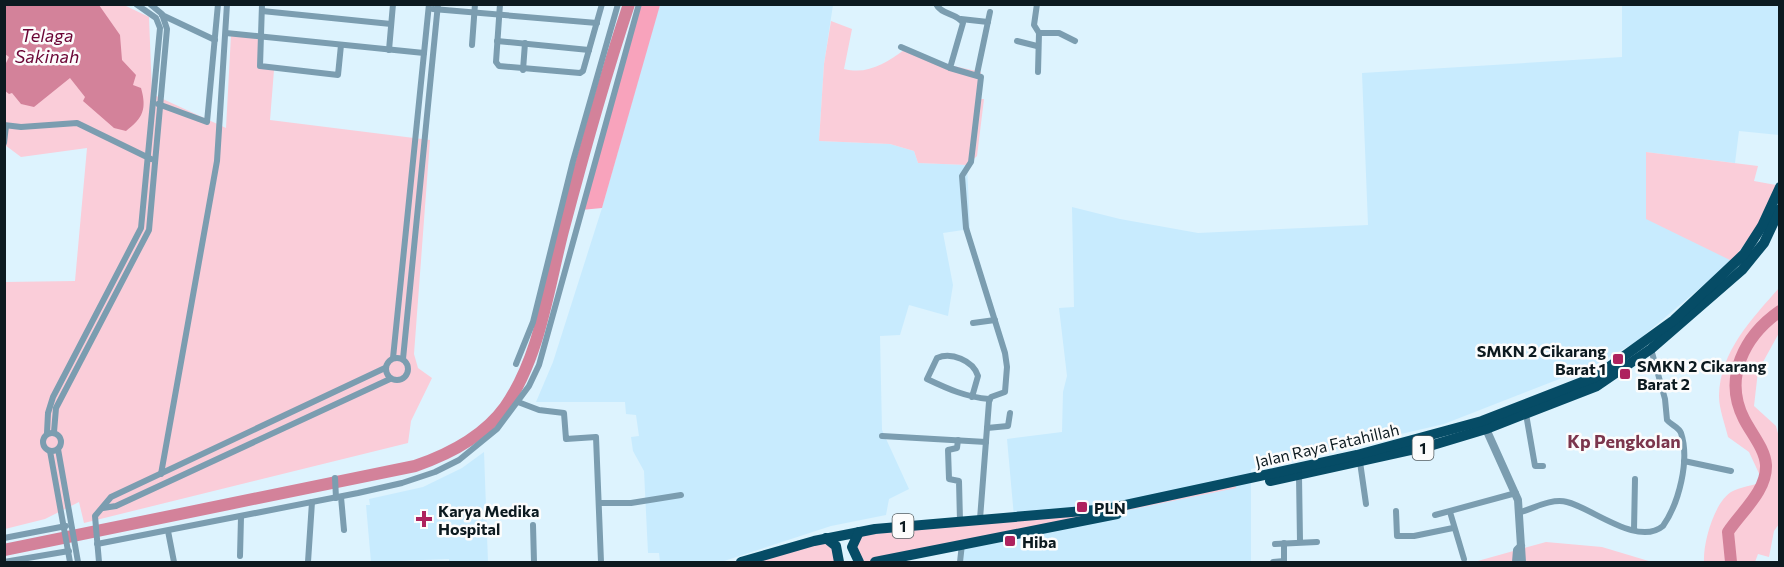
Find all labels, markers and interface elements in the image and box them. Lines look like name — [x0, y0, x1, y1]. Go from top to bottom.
water label: Telaga Sakinah — [15, 24, 79, 67]
place label: SMKN 2 Cikarang Barat 1 — [1477, 341, 1606, 378]
marker: SMKN 2 Cikarang Barat 1 — [1611, 352, 1625, 366]
place label: SMKN 2 Cikarang Barat 2 — [1637, 356, 1767, 393]
marker: SMKN 2 Cikarang Barat 2 — [1618, 367, 1632, 381]
street label: Jalan Raya Fatahillah — [1253, 419, 1401, 471]
district label: Kp Pengkolan — [1567, 430, 1681, 452]
road number: 1 — [1412, 436, 1434, 460]
place label: PLN — [1094, 498, 1126, 517]
marker: PLN — [1075, 500, 1089, 514]
place label: Karya Medika Hospital — [438, 501, 540, 538]
marker: Karya Medika Hospital — [415, 510, 433, 528]
road number: 1 — [892, 514, 914, 538]
place label: Hiba — [1022, 532, 1056, 551]
marker: Hiba — [1003, 534, 1017, 548]

